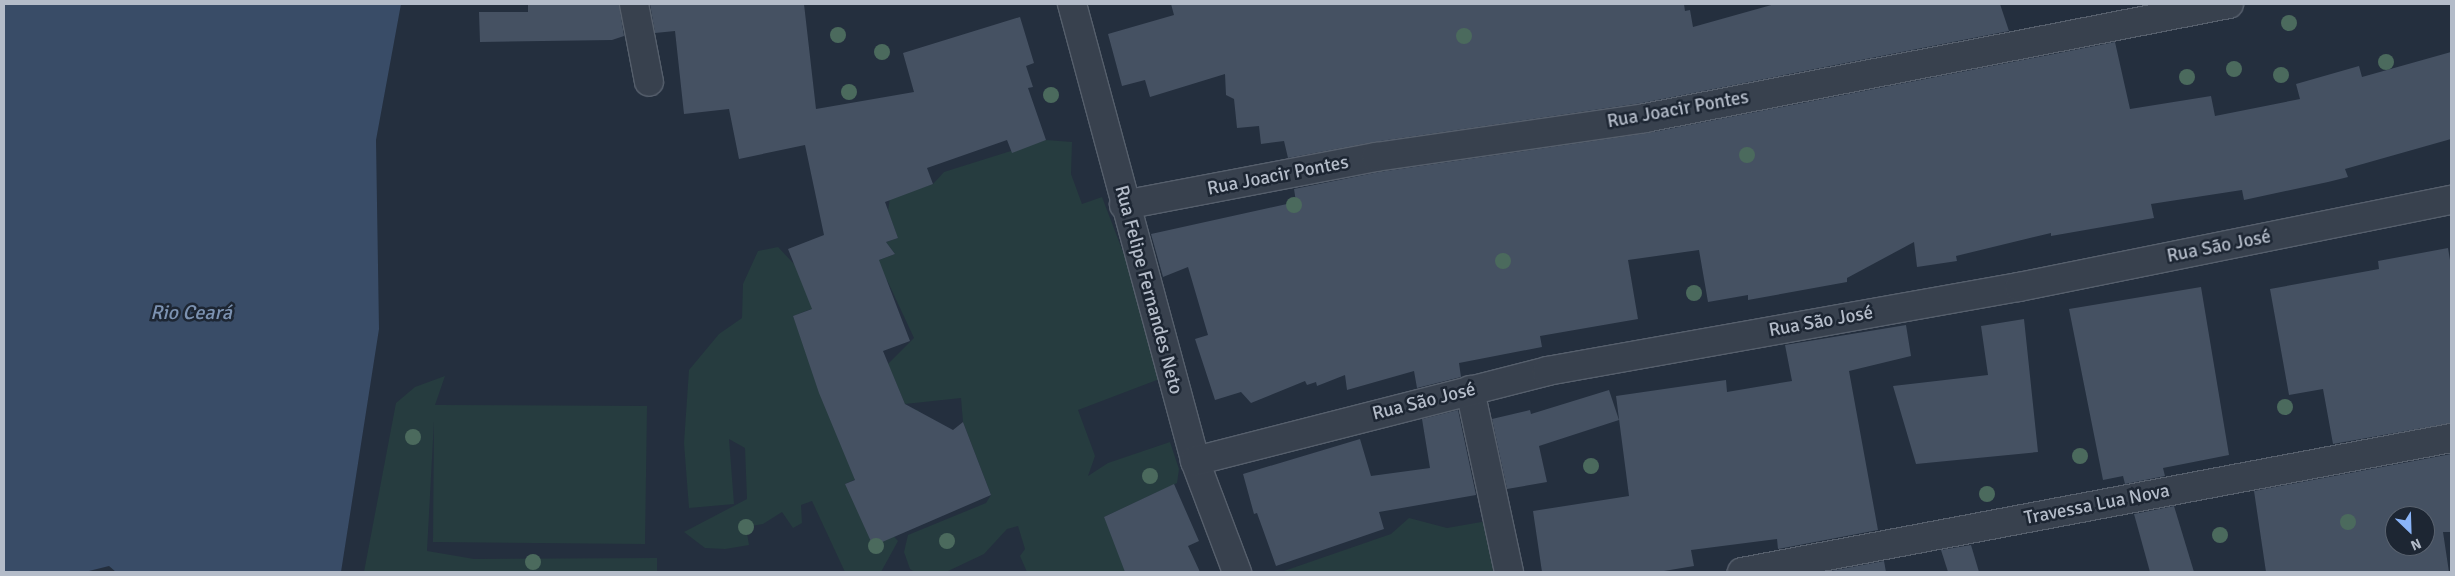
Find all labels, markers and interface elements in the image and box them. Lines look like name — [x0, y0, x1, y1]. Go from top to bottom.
street label: Rua Joacir Pontes — [1605, 86, 1751, 134]
street label: Rua Joacir Pontes — [1205, 151, 1351, 201]
street label: Rua Felipe Fernandes Neto — [1109, 183, 1187, 397]
street label: Rua São José — [2165, 226, 2273, 268]
water label: Rio Ceará — [150, 300, 232, 324]
street label: Rua São José — [1767, 302, 1875, 342]
street label: Rua São José — [1370, 378, 1478, 426]
street label: Travessa Lua Nova — [2022, 480, 2172, 530]
north arrow — [2385, 506, 2435, 556]
text: N — [2408, 534, 2424, 554]

